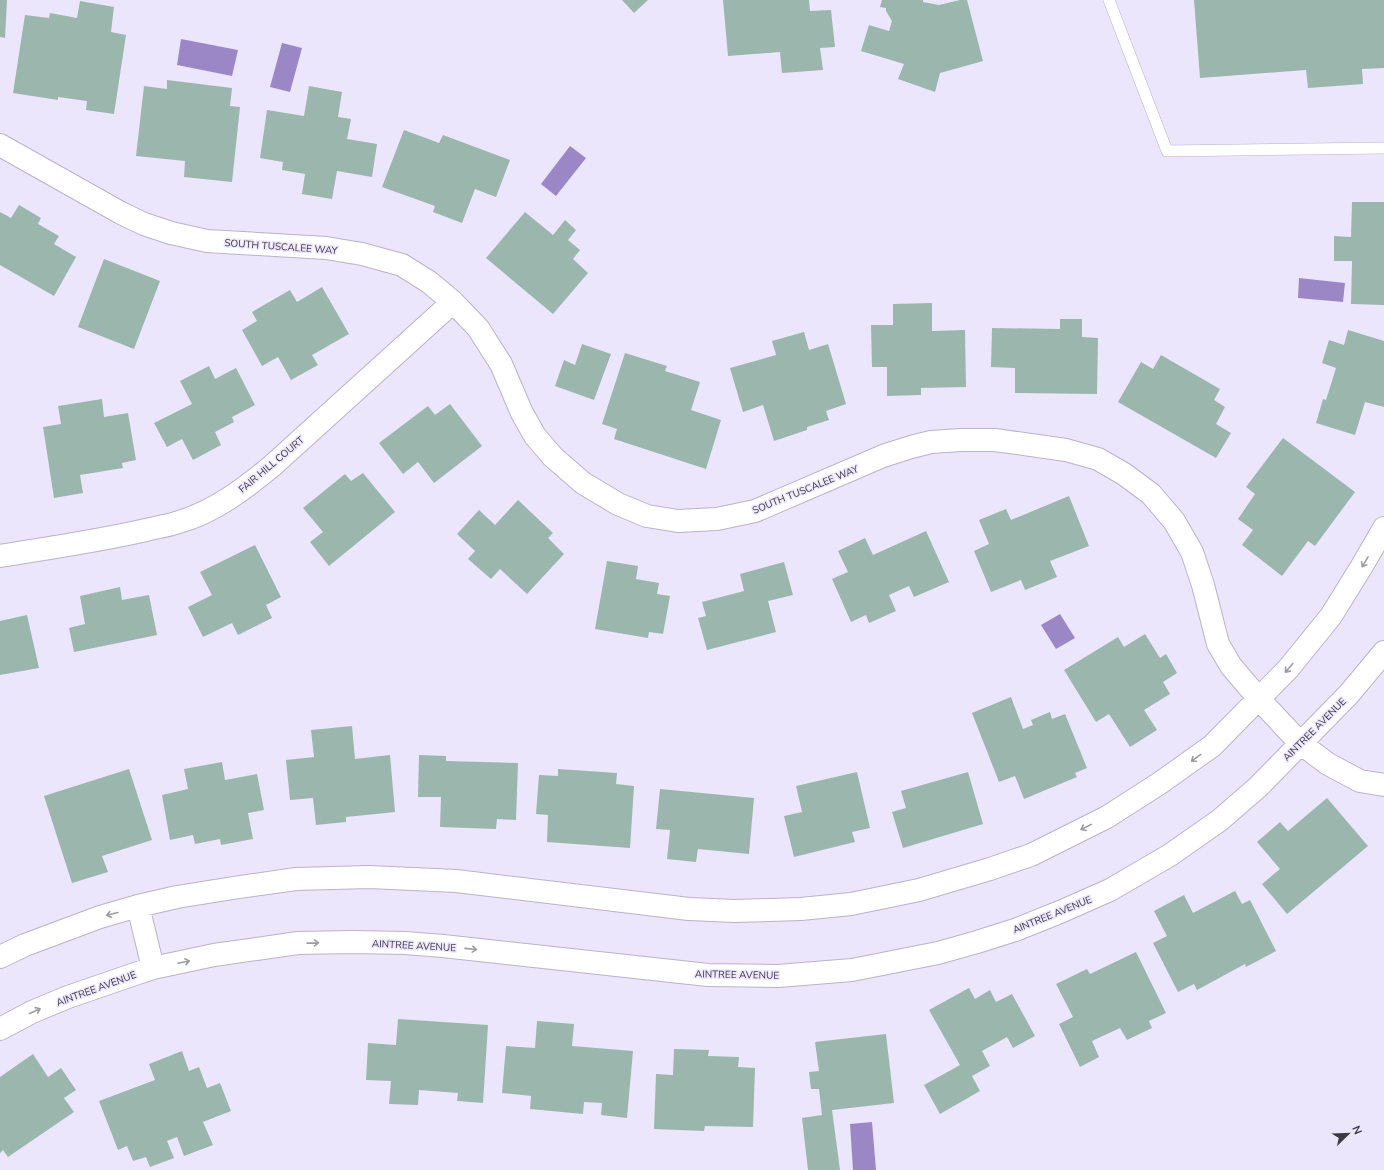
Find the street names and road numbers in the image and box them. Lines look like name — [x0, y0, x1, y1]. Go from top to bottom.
street label: SOUTH TUSCALEE WAY — [224, 236, 339, 258]
street label: FAIR HILL COURT — [236, 433, 307, 496]
street label: SOUTH TUSCALEE WAY — [750, 462, 861, 518]
street label: AINTREE AVENUE — [1280, 695, 1350, 764]
street label: AINTREE AVENUE — [1011, 893, 1094, 937]
street label: AINTREE AVENUE — [372, 937, 457, 955]
street label: AINTREE AVENUE — [695, 967, 779, 983]
street label: AINTREE AVENUE — [54, 968, 138, 1010]

